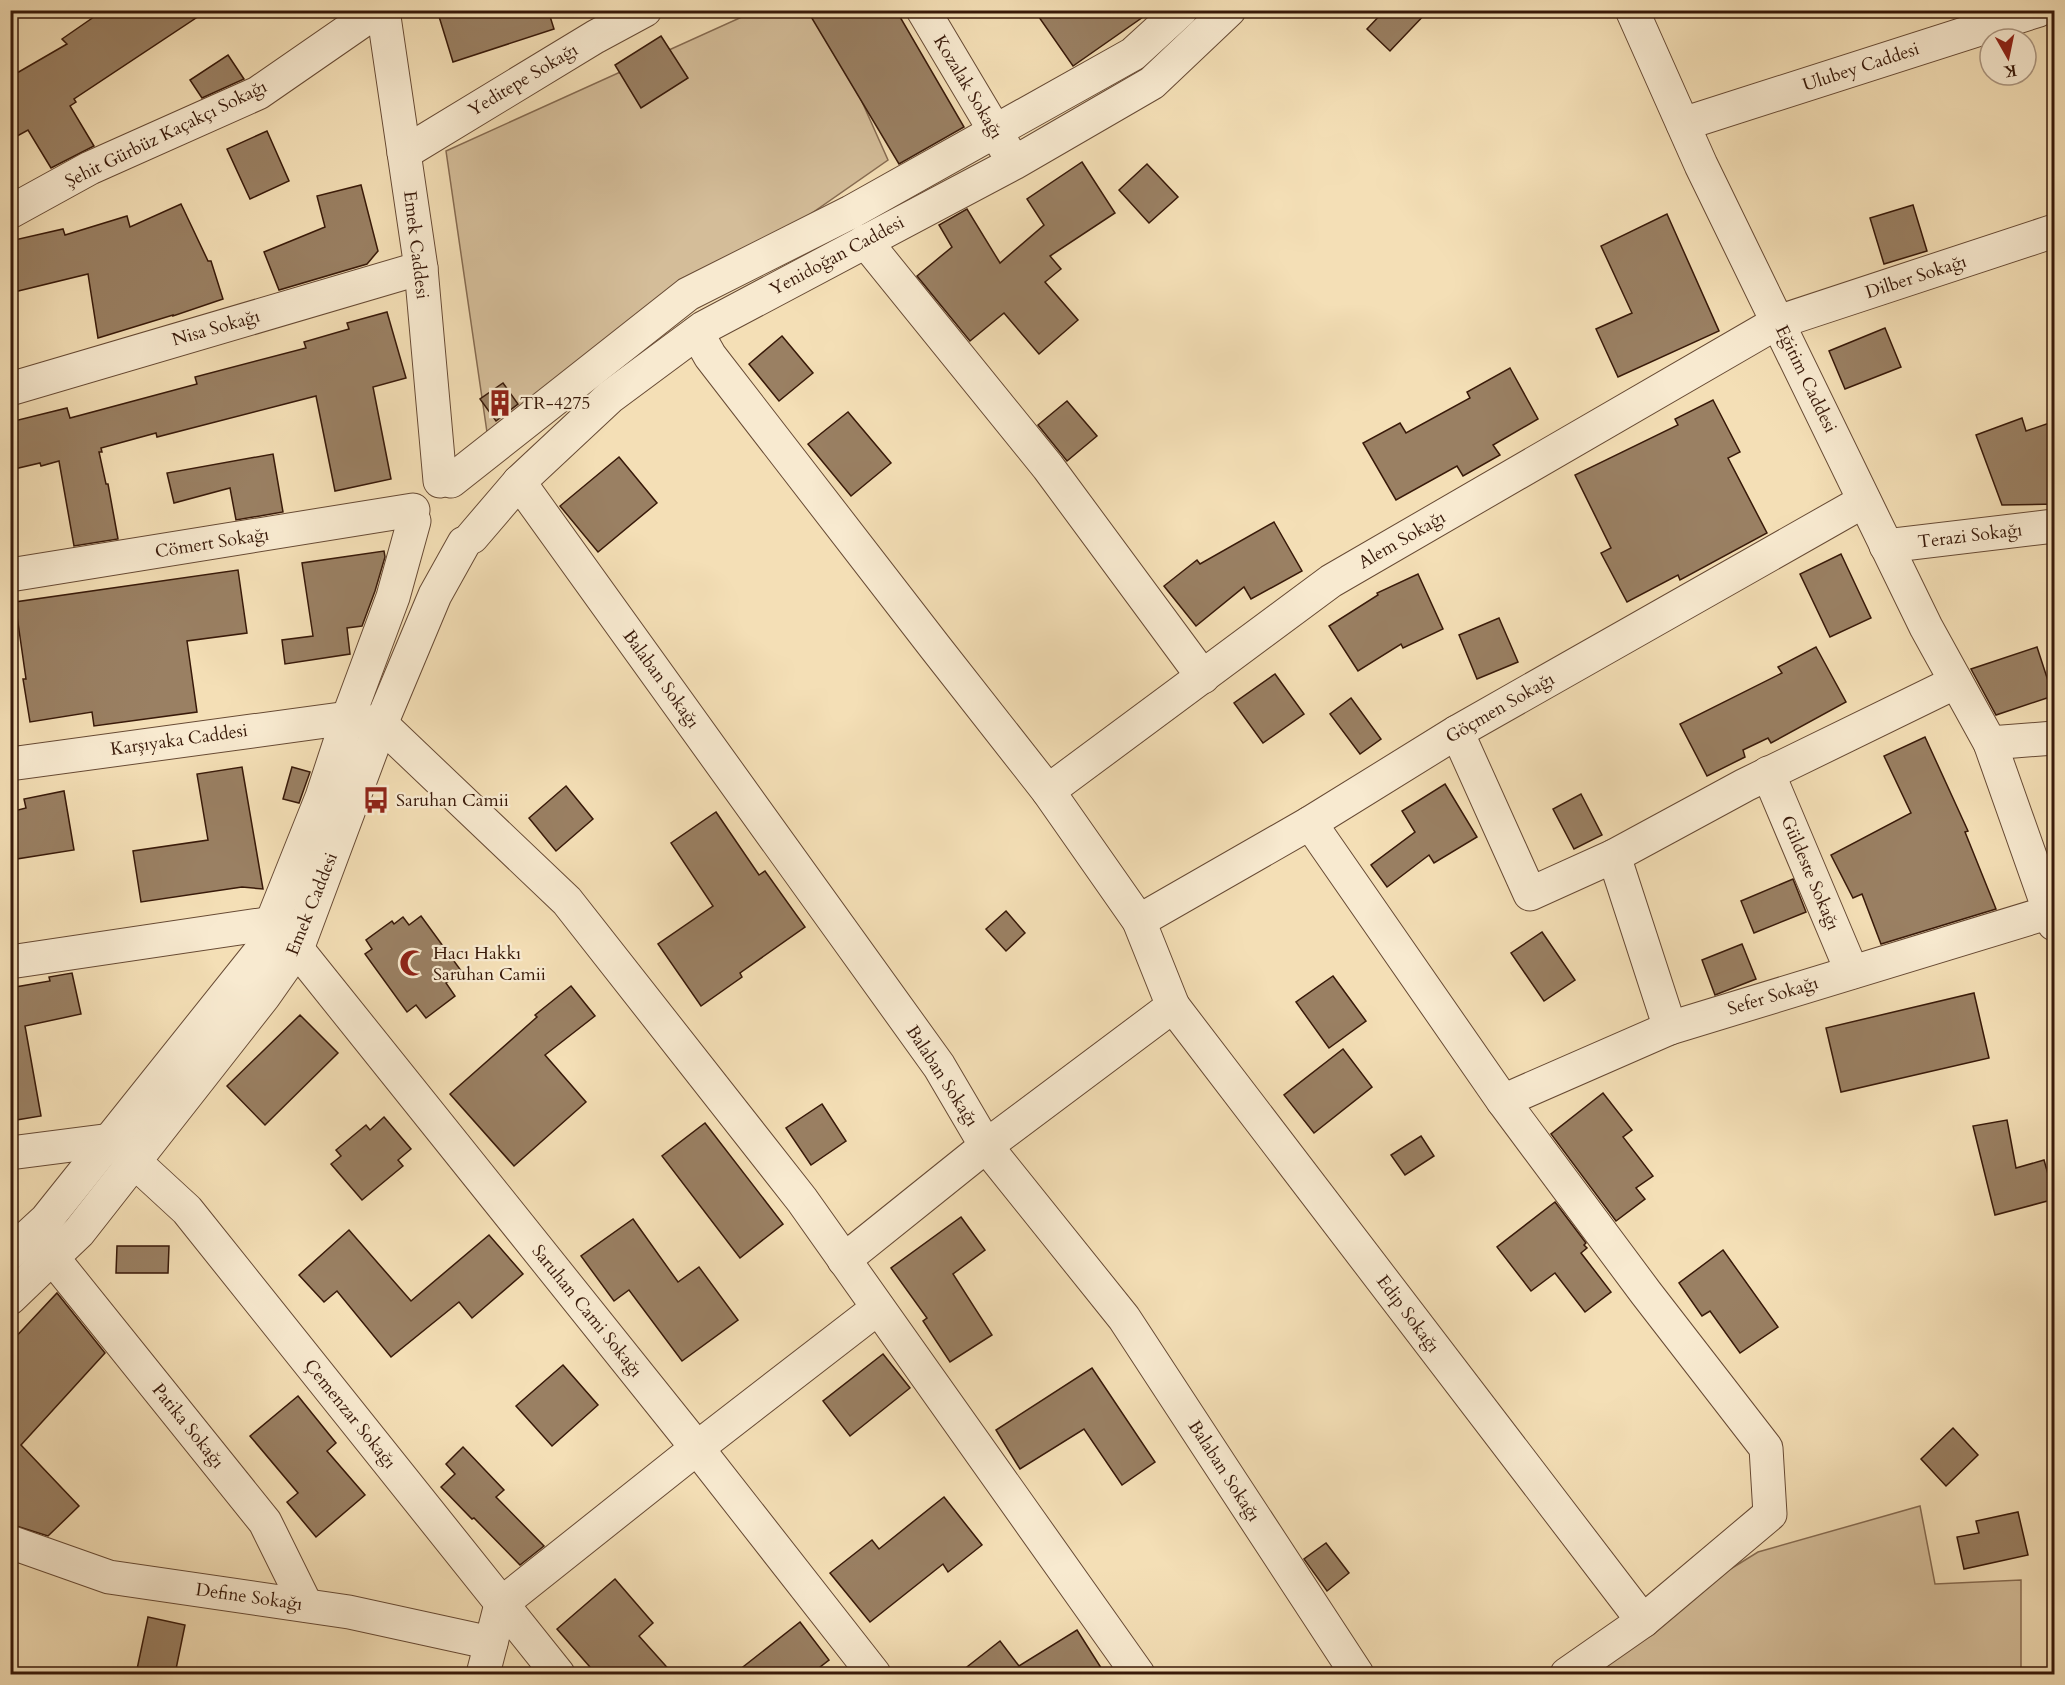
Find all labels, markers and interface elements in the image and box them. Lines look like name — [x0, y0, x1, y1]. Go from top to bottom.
north arrow — [1978, 27, 2038, 87]
street label: Kozalak Sokağı — [927, 30, 1009, 144]
street label: Ulubey Caddesi — [1799, 36, 1923, 98]
street label: Yeditepe Sokağı — [463, 37, 583, 123]
text: K — [2002, 59, 2018, 83]
street label: Şehit Gürbüz Kaçakçı Sokağı — [61, 74, 271, 194]
street label: Emek Caddesi — [397, 189, 435, 301]
street label: Yenidoğan Caddesi — [765, 210, 909, 302]
street label: Dilber Sokağı — [1862, 249, 1970, 305]
street label: Nisa Sokağı — [169, 304, 263, 352]
street label: Eğitim Caddesi — [1769, 321, 1843, 437]
building icon: TR-4275 — [485, 388, 515, 418]
place label: TR-4275 — [520, 391, 591, 416]
street label: Alem Sokağı — [1354, 505, 1450, 575]
street label: Terazi Sokağı — [1916, 517, 2024, 555]
street label: Cömert Sokağı — [153, 522, 271, 564]
street label: Balaban Sokağı — [617, 625, 705, 733]
street label: Göçmen Sokağı — [1441, 667, 1559, 749]
street label: Karşıyaka Caddesi — [109, 718, 249, 762]
bus stop icon: Saruhan Camii — [361, 785, 391, 815]
place label: Saruhan Camii — [396, 788, 509, 813]
street label: Güldeste Sokağı — [1775, 812, 1845, 934]
street label: Emek Caddesi — [280, 849, 344, 959]
place label: Hacı Hakkı Saruhan Camii — [433, 941, 546, 987]
mosque icon: Hacı Hakkı Saruhan Camii — [398, 948, 428, 978]
street label: Sefer Sokağı — [1725, 970, 1821, 1022]
street label: Balaban Sokağı — [900, 1020, 984, 1132]
street label: Saruhan Cami Sokağı — [526, 1239, 648, 1383]
street label: Edip Sokağı — [1370, 1270, 1446, 1358]
street label: Çemenzar Sokağı — [298, 1354, 402, 1474]
street label: Patika Sokağı — [146, 1378, 230, 1474]
street label: Balaban Sokağı — [1182, 1415, 1266, 1527]
street label: Define Sokağı — [194, 1577, 304, 1617]

